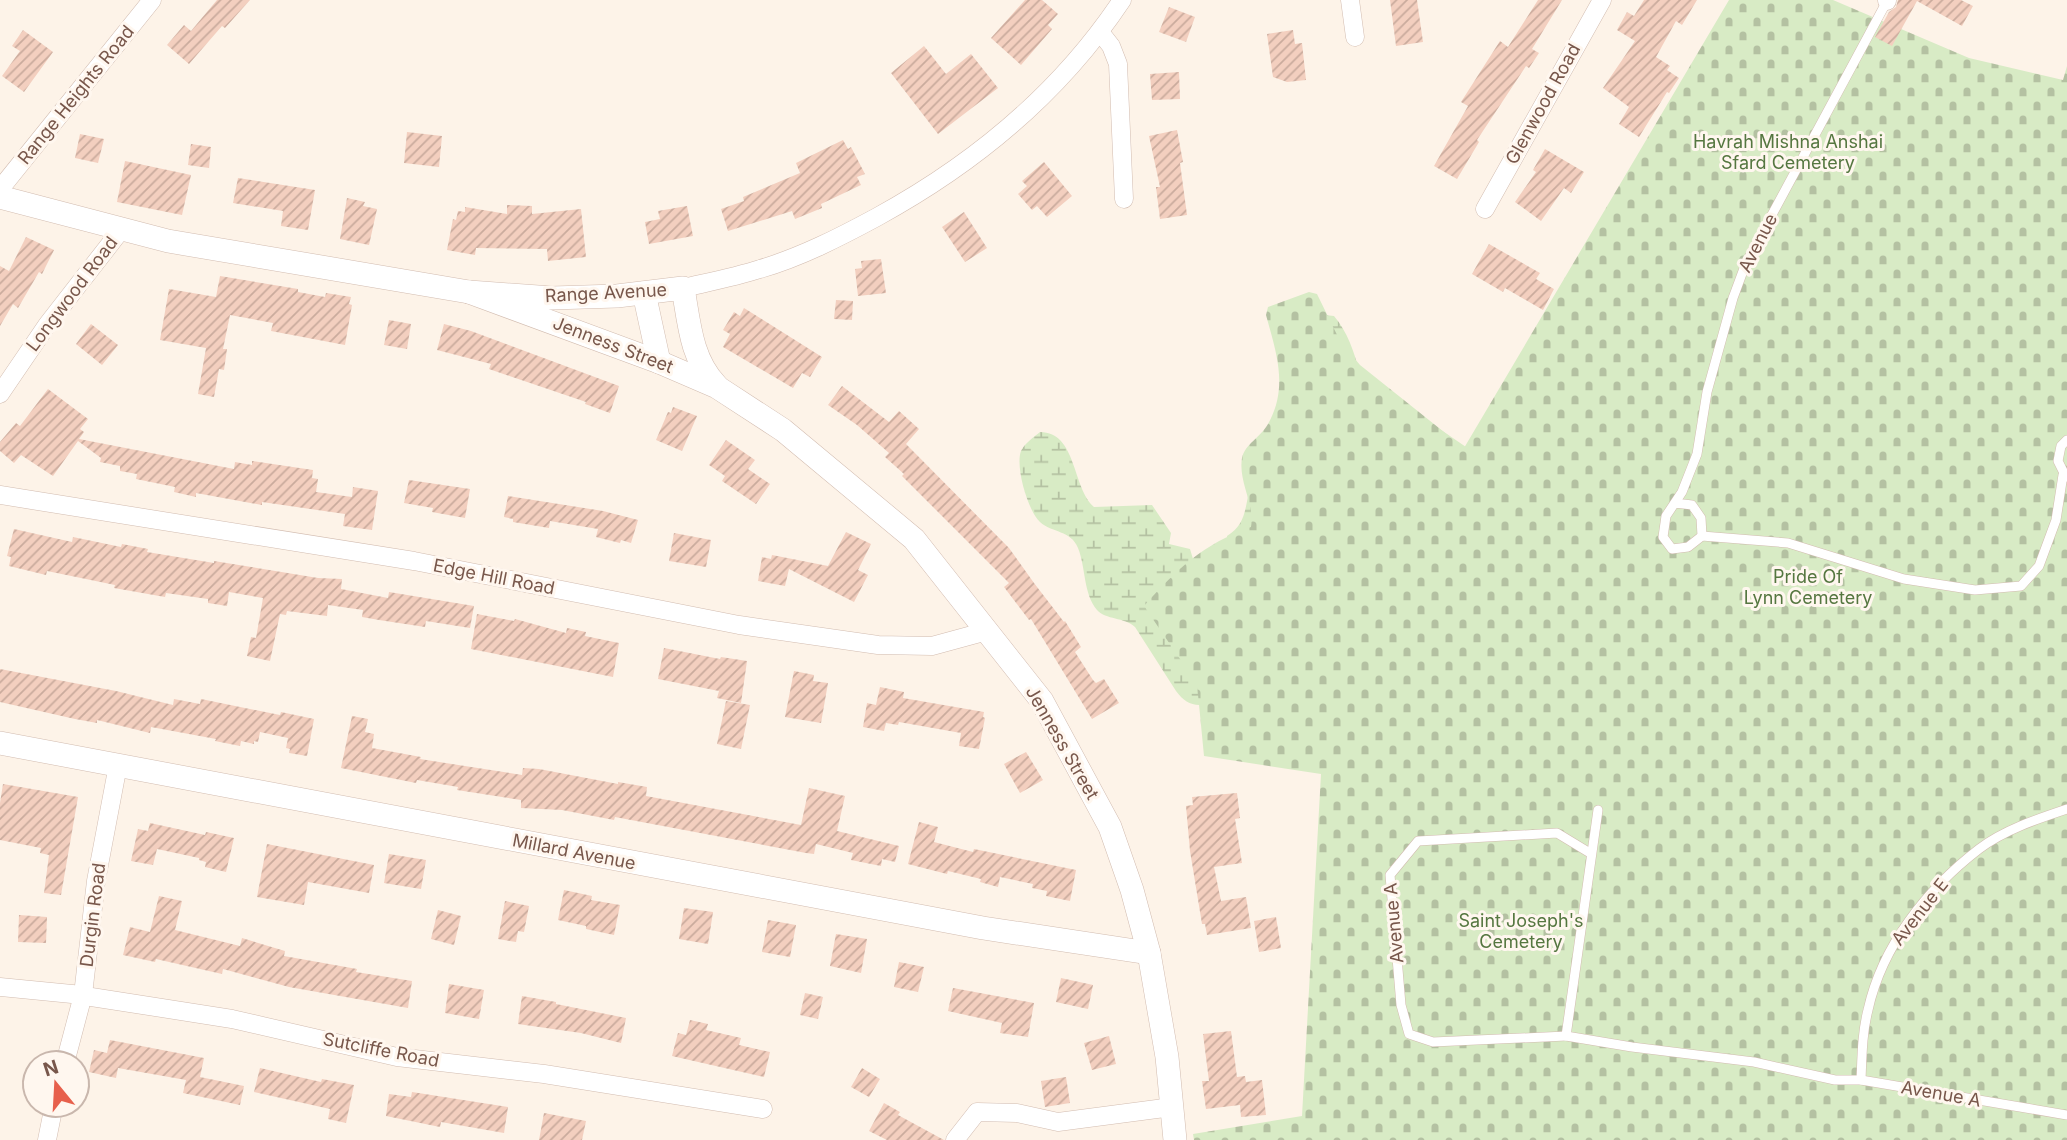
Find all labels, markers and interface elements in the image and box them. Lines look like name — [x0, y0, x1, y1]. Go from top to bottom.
street label: Range Heights Road — [13, 21, 138, 168]
street label: Glenwood Road — [1501, 40, 1584, 168]
park label: Havrah Mishna Anshai Sfard Cemetery — [1693, 131, 1883, 173]
street label: Avenue — [1734, 210, 1781, 276]
street label: Longwood Road — [22, 232, 122, 355]
street label: Range Avenue — [544, 279, 667, 306]
street label: Jenness Street — [550, 312, 677, 377]
street label: Edge Hill Road — [432, 554, 557, 599]
park label: Pride Of Lynn Cemetery — [1744, 566, 1872, 608]
street label: Jenness Street — [1021, 682, 1103, 803]
street label: Millard Avenue — [511, 829, 638, 874]
street label: Durgin Road — [76, 862, 109, 968]
street label: Avenue E — [1887, 874, 1952, 949]
street label: Avenue A — [1380, 882, 1407, 964]
park label: Saint Joseph's Cemetery — [1458, 910, 1584, 952]
street label: Sutcliffe Road — [321, 1028, 441, 1071]
north arrow — [21, 1049, 91, 1119]
text: N — [40, 1055, 61, 1081]
street label: Avenue A — [1900, 1076, 1983, 1111]

